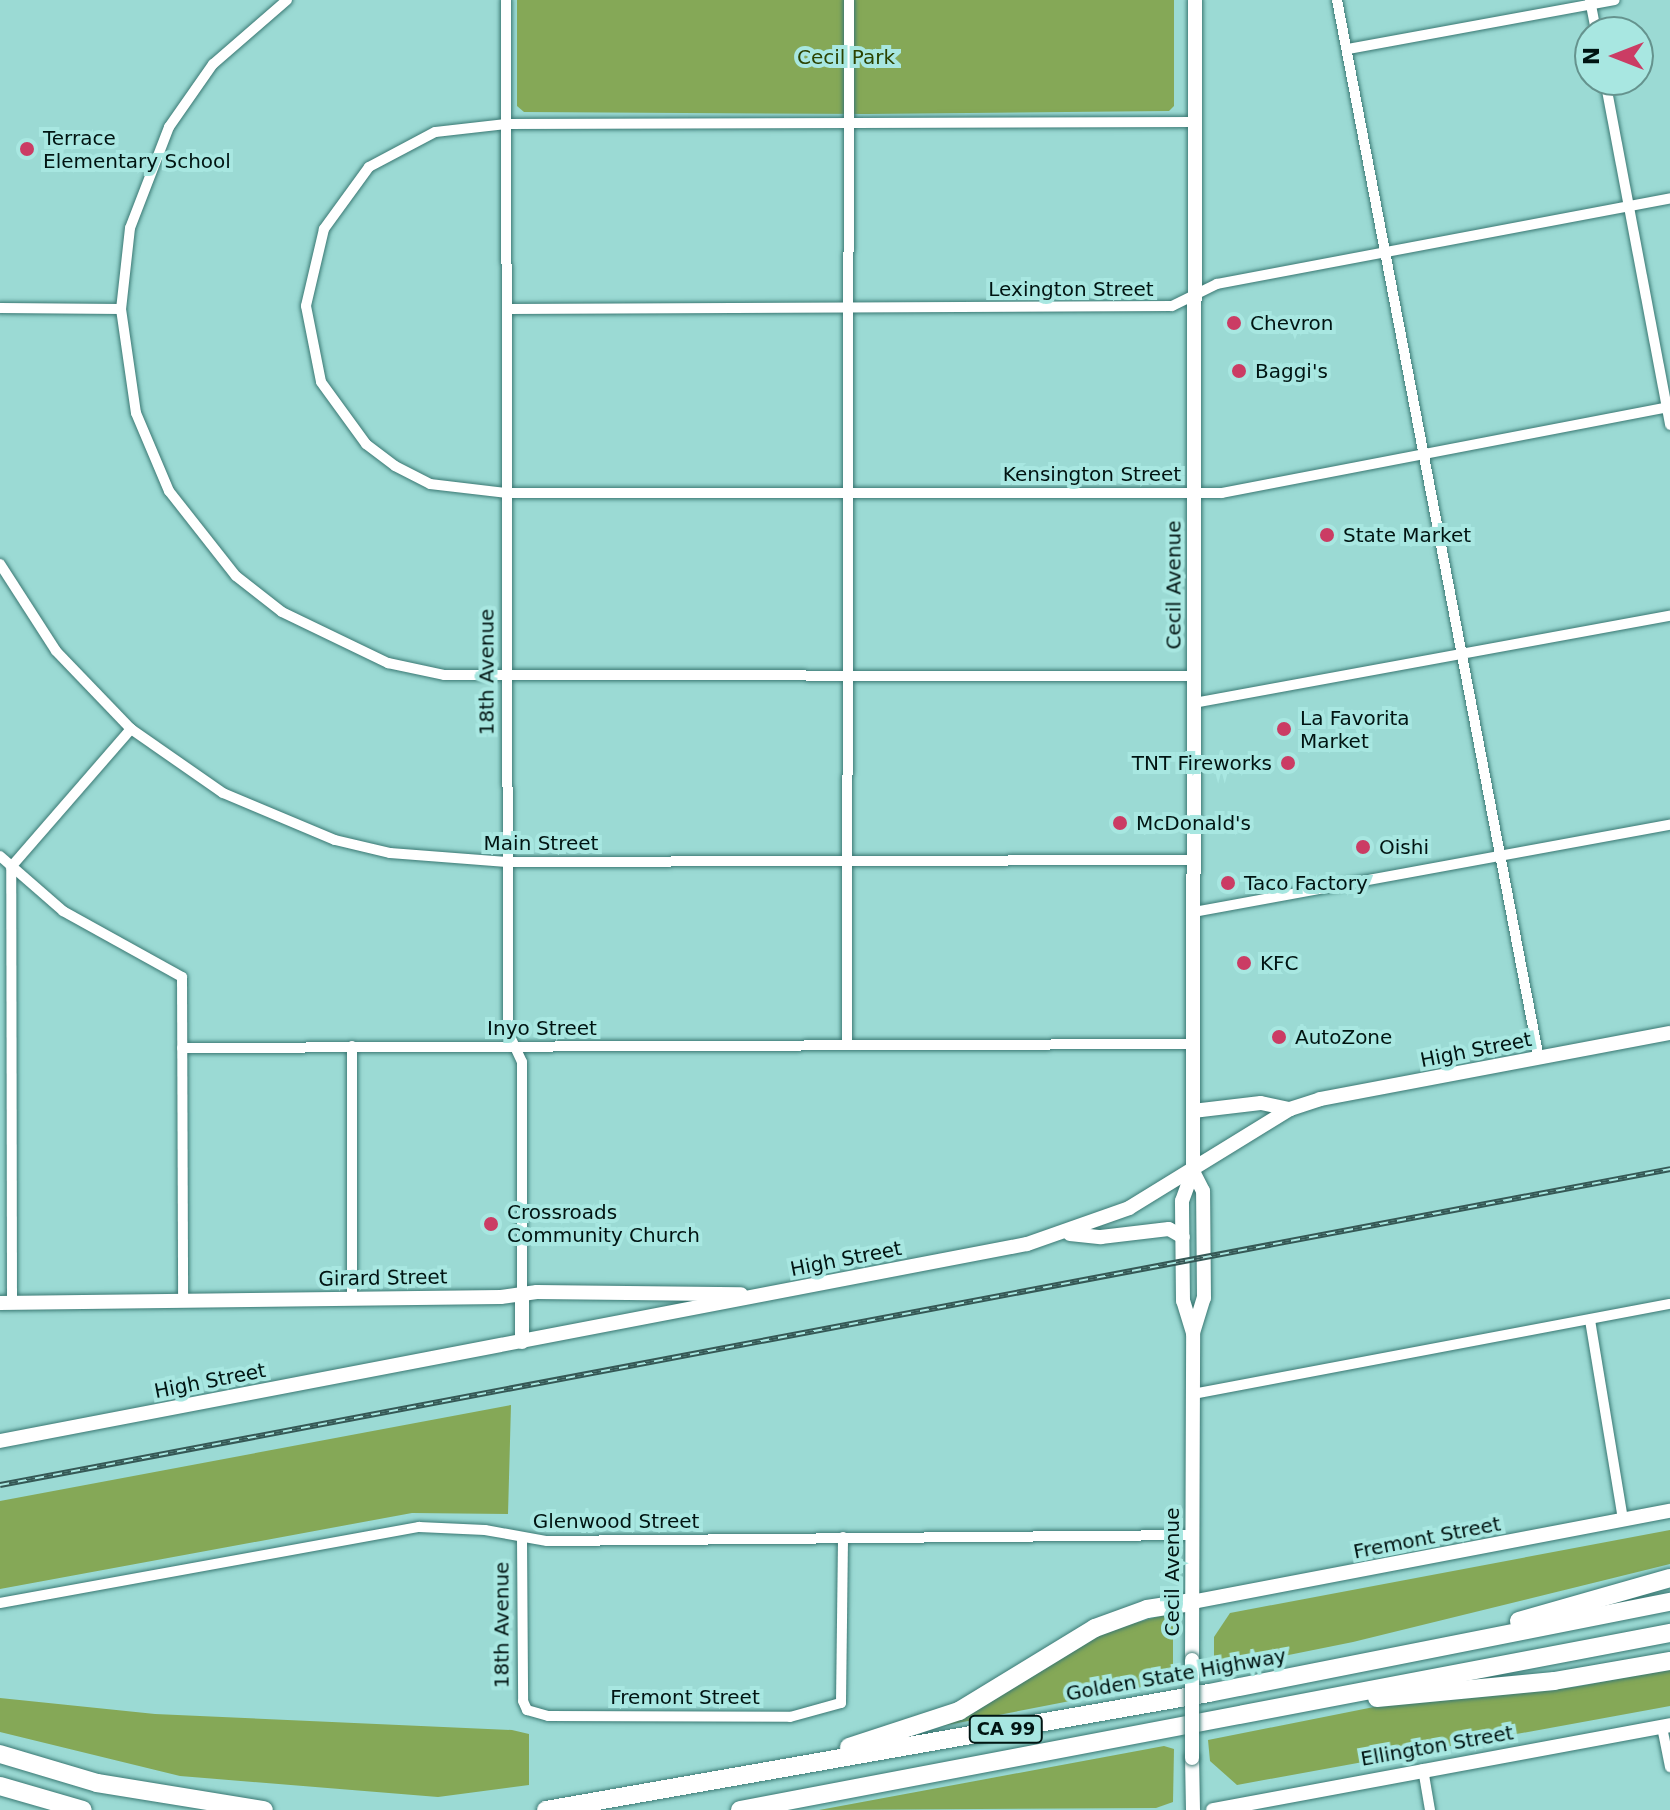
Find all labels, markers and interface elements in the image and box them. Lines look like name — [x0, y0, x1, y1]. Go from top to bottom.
north arrow — [1574, 16, 1654, 96]
park label: Cecil Park — [797, 45, 895, 69]
text: N — [1579, 47, 1604, 65]
place label: Terrace Elementary School — [43, 126, 231, 173]
marker: Terrace Elementary School — [18, 140, 36, 158]
street label: Lexington Street — [988, 277, 1154, 301]
place label: Chevron — [1250, 311, 1333, 335]
marker: Chevron — [1225, 314, 1243, 332]
place label: Baggi's — [1255, 359, 1328, 383]
marker: Baggi's — [1230, 362, 1248, 380]
street label: Kensington Street — [1003, 462, 1181, 486]
street label: Cecil Avenue — [1162, 520, 1186, 650]
place label: State Market — [1343, 523, 1471, 547]
marker: State Market — [1318, 526, 1336, 544]
street label: 18th Avenue — [475, 609, 499, 735]
place label: La Favorita Market — [1300, 706, 1410, 753]
marker: La Favorita Market — [1275, 720, 1293, 738]
place label: TNT Fireworks — [1132, 751, 1272, 775]
marker: TNT Fireworks — [1279, 754, 1297, 772]
place label: McDonald's — [1136, 811, 1251, 835]
marker: McDonald's — [1111, 814, 1129, 832]
street label: Main Street — [484, 831, 598, 855]
place label: Oishi — [1379, 835, 1429, 859]
marker: Oishi — [1354, 838, 1372, 856]
place label: Taco Factory — [1244, 871, 1368, 895]
marker: Taco Factory — [1219, 874, 1237, 892]
place label: KFC — [1260, 951, 1299, 975]
marker: KFC — [1235, 954, 1253, 972]
street label: Inyo Street — [487, 1016, 597, 1040]
place label: AutoZone — [1295, 1025, 1392, 1049]
street label: High Street — [1418, 1027, 1534, 1073]
marker: AutoZone — [1270, 1028, 1288, 1046]
place label: Crossroads Community Church — [507, 1200, 700, 1247]
marker: Crossroads Community Church — [482, 1215, 500, 1233]
street label: High Street — [788, 1236, 904, 1282]
street label: Girard Street — [318, 1265, 448, 1291]
street label: High Street — [152, 1358, 268, 1404]
street label: Cecil Avenue — [1160, 1507, 1184, 1637]
street label: Glenwood Street — [533, 1509, 699, 1533]
street label: Fremont Street — [1351, 1512, 1503, 1564]
street label: 18th Avenue — [490, 1562, 514, 1688]
street label: Golden State Highway — [1064, 1644, 1288, 1706]
street label: Fremont Street — [610, 1685, 760, 1709]
road number: CA 99 — [968, 1715, 1044, 1743]
street label: Ellington Street — [1359, 1721, 1515, 1771]

